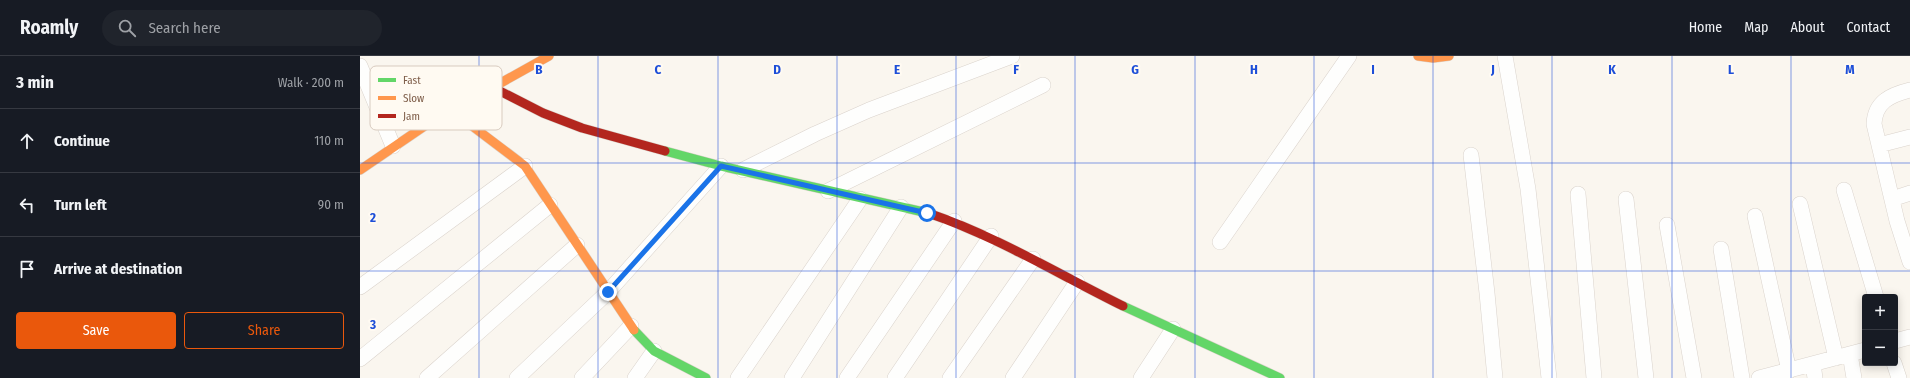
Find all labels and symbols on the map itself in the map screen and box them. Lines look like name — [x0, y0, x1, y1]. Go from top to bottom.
text: B — [535, 62, 543, 77]
text: C — [655, 62, 662, 77]
text: D — [773, 62, 781, 77]
text: E — [894, 62, 900, 77]
text: F — [1013, 62, 1019, 77]
text: G — [1131, 62, 1139, 77]
text: H — [1250, 62, 1258, 77]
text: I — [1371, 62, 1375, 77]
text: J — [1490, 62, 1495, 77]
text: K — [1608, 62, 1616, 77]
text: L — [1728, 62, 1734, 77]
text: M — [1845, 62, 1855, 77]
legend — [370, 66, 502, 130]
text: Fast — [403, 74, 421, 87]
text: Slow — [403, 92, 424, 105]
text: Jam — [403, 110, 420, 123]
route start — [918, 204, 936, 222]
text: 2 — [369, 210, 376, 225]
route end — [599, 283, 617, 301]
text: 3 — [369, 317, 376, 332]

